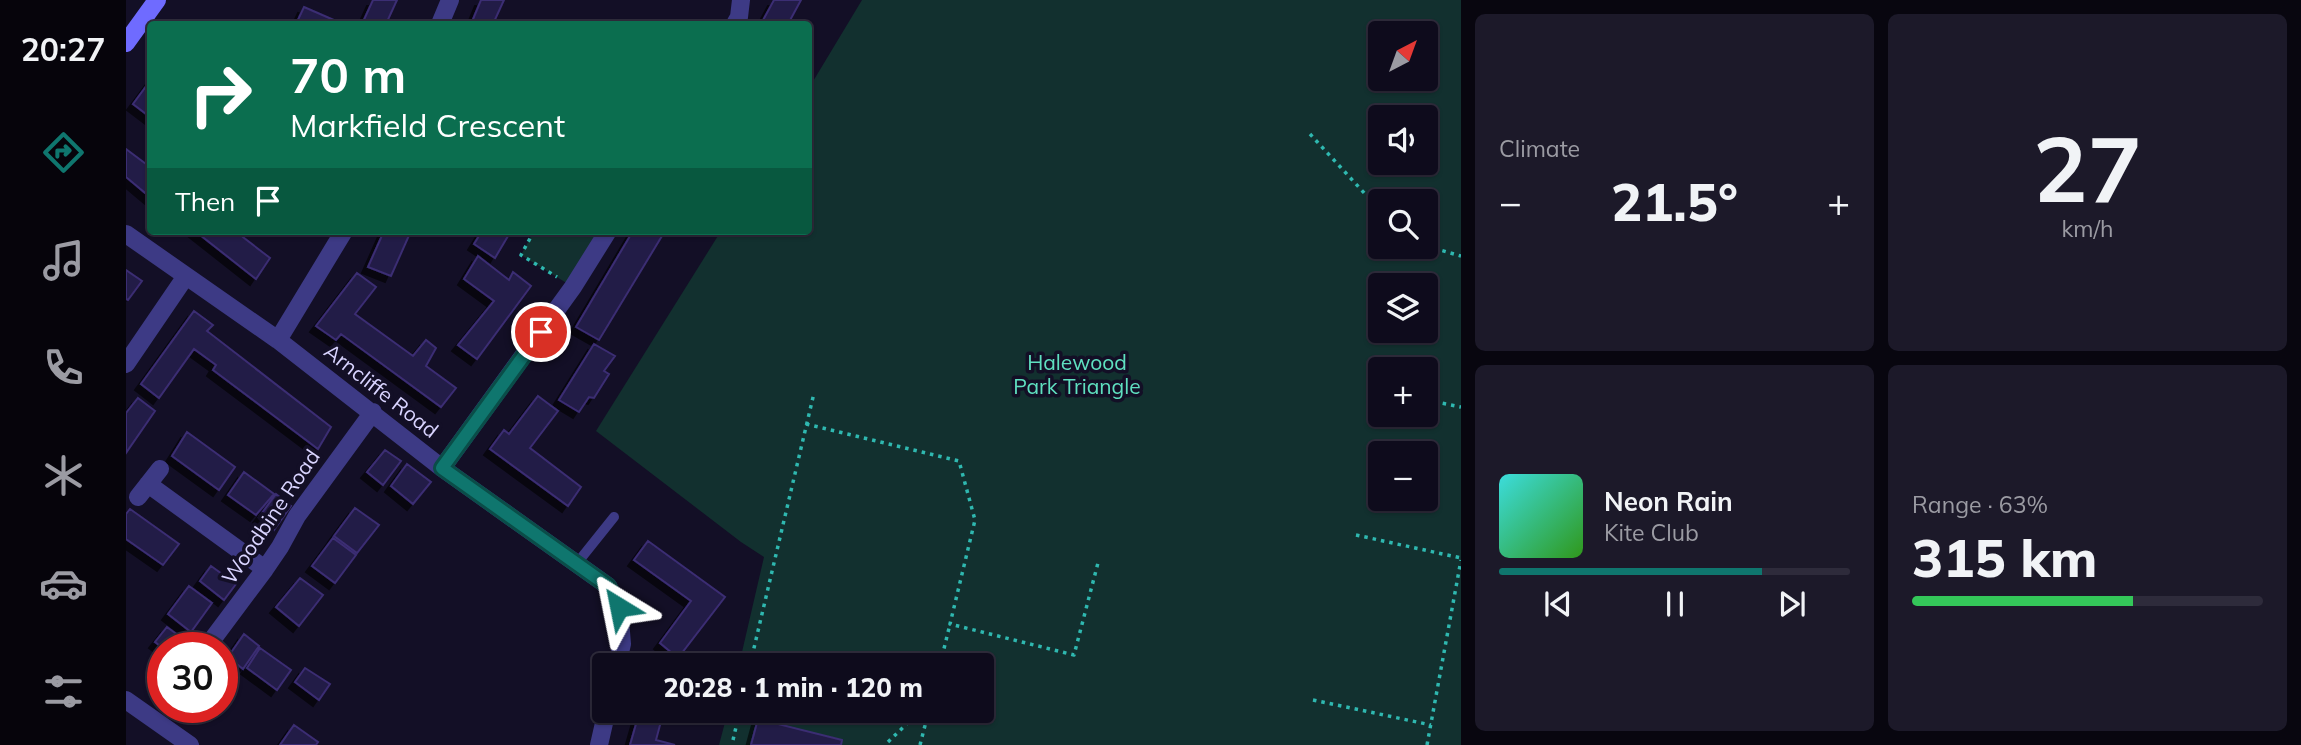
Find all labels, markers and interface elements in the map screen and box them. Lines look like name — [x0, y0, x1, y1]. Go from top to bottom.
north arrow — [1368, 21, 1438, 91]
map controls — [1368, 21, 1438, 511]
text: 20:27 — [21, 29, 105, 69]
text: 70 m — [290, 44, 406, 105]
icon: right — [175, 49, 266, 140]
text: Markfield Crescent — [290, 105, 565, 145]
button: sound — [1368, 105, 1438, 175]
text: 27 — [2033, 111, 2142, 225]
icon: directions — [39, 128, 88, 177]
text: Climate — [1499, 134, 1580, 163]
text: 21.5° — [1611, 169, 1738, 234]
text: − — [1499, 178, 1522, 226]
text: + — [1827, 178, 1850, 226]
icon: arrive — [249, 182, 287, 220]
text: Then — [175, 185, 235, 218]
button: search — [1368, 189, 1438, 259]
text: km/h — [2061, 214, 2114, 243]
icon: music — [39, 236, 88, 285]
button: layers — [1368, 273, 1438, 343]
pin — [511, 302, 571, 362]
icon: arrive — [522, 313, 560, 351]
street label: Arncliffe Road — [319, 338, 444, 443]
icon: phone — [39, 343, 88, 392]
park label: Halewood Park Triangle — [1013, 349, 1141, 399]
button: + — [1368, 357, 1438, 427]
button: − — [1368, 441, 1438, 511]
street label: Woodbine Road — [215, 444, 325, 589]
icon: climate — [39, 451, 88, 500]
text: Neon Rain — [1604, 485, 1733, 518]
text: Range · 63% — [1912, 490, 2048, 519]
text: Kite Club — [1604, 518, 1699, 547]
text: 315 km — [1912, 525, 2097, 590]
icon: car — [39, 559, 88, 608]
position arrow — [582, 570, 656, 644]
icon: previous — [1539, 585, 1577, 623]
icon: pause — [1656, 585, 1694, 623]
icon: next — [1773, 585, 1811, 623]
speed limit sign: 30 — [147, 632, 238, 723]
icon: filters — [39, 667, 88, 716]
text: 20:28 · 1 min · 120 m — [663, 671, 923, 704]

